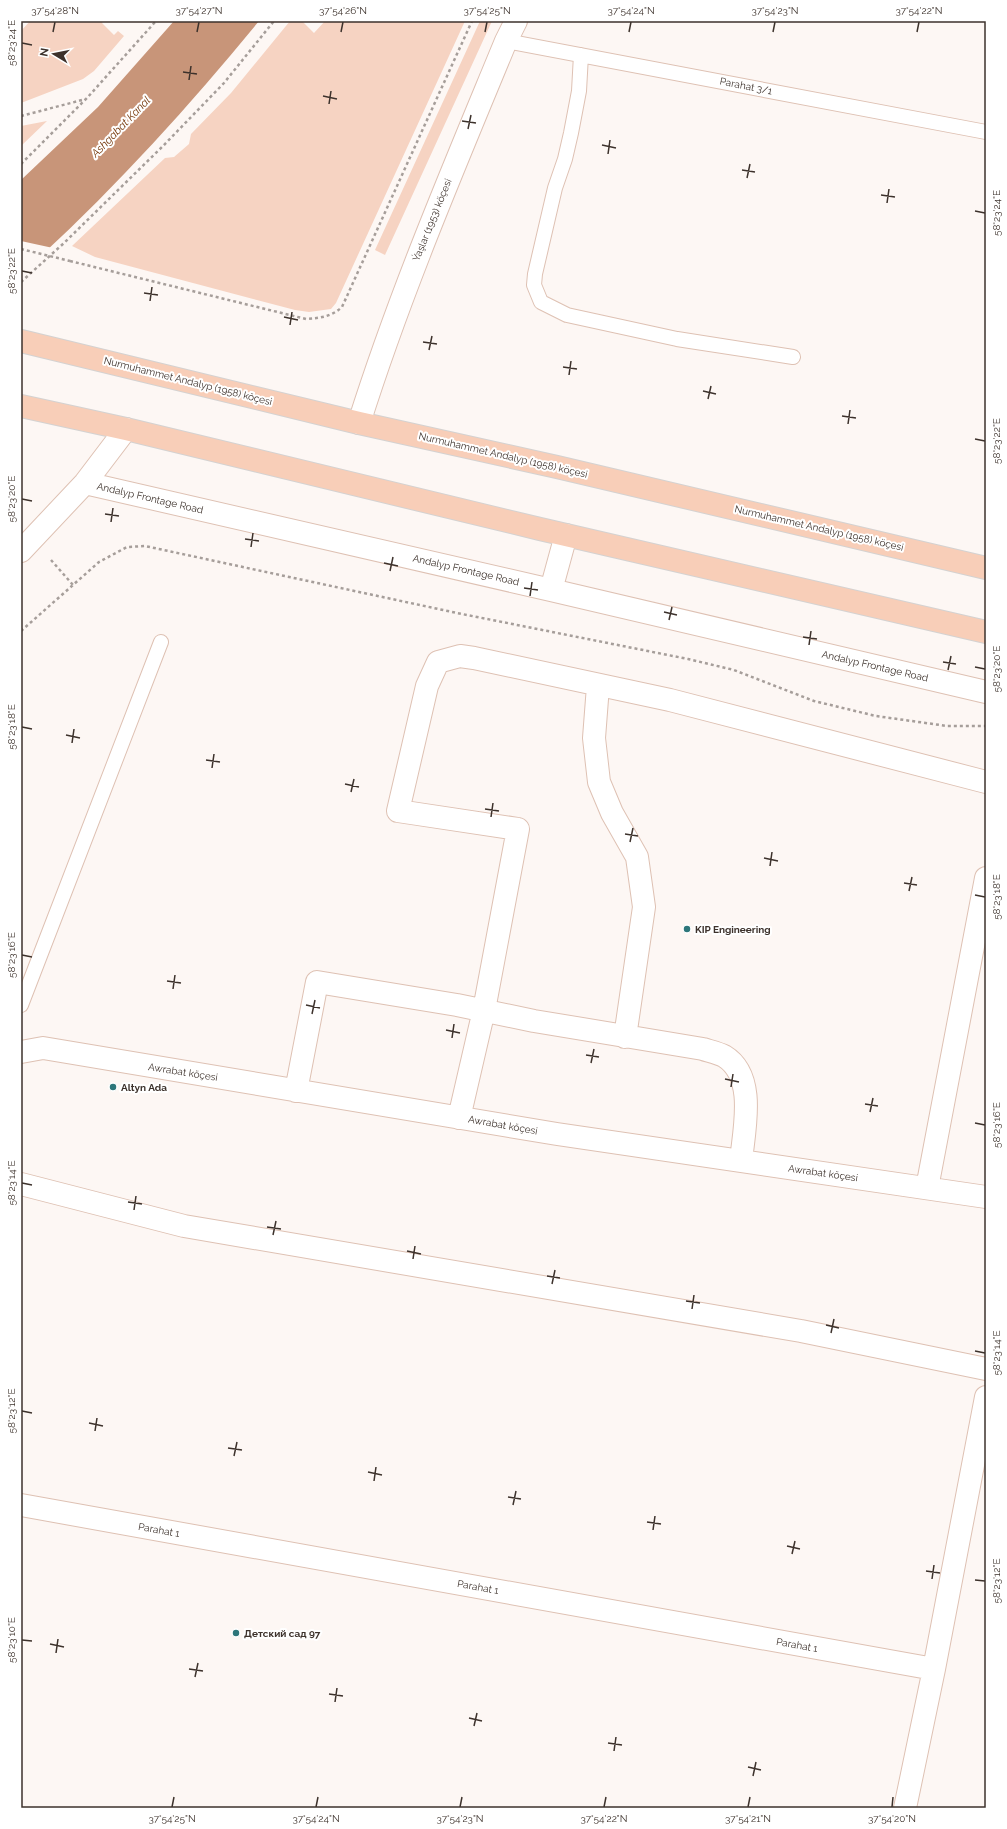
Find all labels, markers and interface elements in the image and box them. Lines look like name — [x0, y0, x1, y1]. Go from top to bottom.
text: 37°54'28"N — [31, 5, 79, 16]
text: 37°54'27"N — [175, 5, 223, 16]
text: 37°54'26"N — [319, 5, 367, 16]
text: 37°54'25"N — [463, 5, 511, 16]
text: 37°54'24"N — [607, 5, 655, 16]
text: 37°54'23"N — [751, 5, 799, 16]
text: 37°54'22"N — [895, 5, 943, 16]
text: 58°23'24"E — [6, 20, 17, 66]
north arrow — [34, 34, 74, 74]
text: N — [38, 47, 52, 58]
street label: Parahat 3/1 — [719, 76, 774, 97]
water label: Ashgabat Kanal — [88, 94, 153, 161]
street label: Ýaşlar (1953) köçesi — [410, 177, 454, 263]
text: 58°23'24"E — [991, 190, 1002, 236]
text: 58°23'22"E — [6, 248, 17, 294]
street label: Nurmuhammet Andalyp (1958) köçesi — [103, 355, 273, 407]
text: 58°23'22"E — [991, 418, 1002, 464]
street label: Nurmuhammet Andalyp (1958) köçesi — [417, 430, 589, 480]
text: 58°23'20"E — [6, 476, 17, 522]
street label: Andalyp Frontage Road — [96, 480, 204, 516]
street label: Nurmuhammet Andalyp (1958) köçesi — [733, 503, 905, 553]
street label: Andalyp Frontage Road — [412, 552, 520, 588]
text: 58°23'20"E — [991, 646, 1002, 692]
street label: Andalyp Frontage Road — [821, 648, 929, 684]
text: 58°23'18"E — [6, 704, 17, 750]
text: 58°23'18"E — [991, 874, 1002, 920]
marker: KIP Engineering — [682, 924, 692, 934]
place label: KIP Engineering — [695, 924, 771, 935]
text: 58°23'16"E — [6, 932, 17, 978]
street label: Awrabat köçesi — [147, 1061, 219, 1083]
marker: Altyn Ada — [108, 1082, 118, 1092]
place label: Altyn Ada — [121, 1082, 167, 1093]
text: 58°23'16"E — [991, 1102, 1002, 1148]
street label: Awrabat köçesi — [467, 1113, 539, 1137]
text: 58°23'14"E — [6, 1160, 17, 1206]
street label: Awrabat köçesi — [787, 1163, 859, 1183]
text: 58°23'14"E — [991, 1330, 1002, 1376]
text: 58°23'12"E — [6, 1389, 17, 1433]
street label: Parahat 1 — [137, 1521, 181, 1539]
text: 58°23'12"E — [991, 1559, 1002, 1603]
street label: Parahat 1 — [456, 1578, 500, 1596]
text: 58°23'10"E — [6, 1617, 17, 1663]
marker: Детский сад 97 — [231, 1628, 241, 1638]
place label: Детский сад 97 — [244, 1628, 321, 1639]
street label: Parahat 1 — [775, 1636, 819, 1654]
text: 37°54'25"N — [148, 1813, 196, 1824]
text: 37°54'24"N — [292, 1813, 340, 1824]
text: 37°54'23"N — [436, 1813, 484, 1824]
text: 37°54'22"N — [580, 1813, 628, 1824]
text: 37°54'21"N — [725, 1813, 771, 1824]
text: 37°54'20"N — [868, 1813, 916, 1824]

